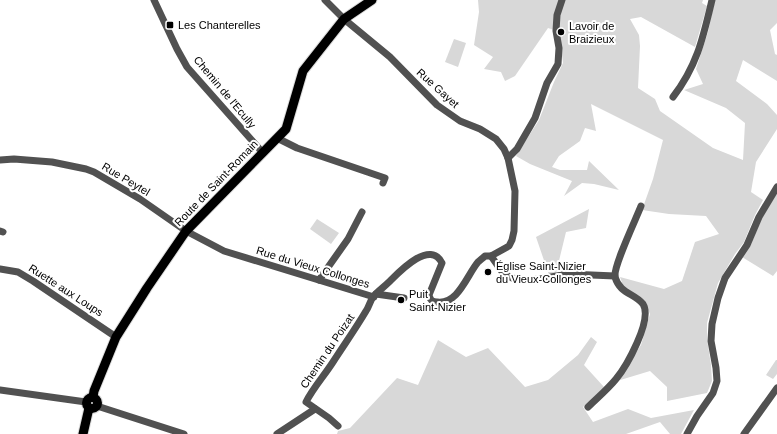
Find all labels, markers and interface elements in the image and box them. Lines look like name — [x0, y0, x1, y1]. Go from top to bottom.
place label: Les Chanterelles — [178, 19, 261, 31]
marker: Les Chanterelles — [165, 20, 175, 30]
place label: Lavoir de Braizieux — [569, 20, 615, 45]
marker: Lavoir de Braizieux — [556, 27, 566, 37]
street label: Chemin de l'Ecully — [191, 54, 259, 131]
street label: Rue Gayet — [414, 66, 462, 110]
street label: Route de Saint-Romain — [172, 138, 260, 228]
street label: Rue Peytel — [100, 160, 152, 198]
street label: Rue du Vieux Collonges — [255, 244, 372, 290]
place label: Église Saint-Nizier du Vieux-Collonges — [496, 260, 592, 285]
street label: Ruette aux Loups — [27, 261, 106, 319]
marker: Église Saint-Nizier du Vieux-Collonges — [483, 267, 493, 277]
place label: Puit Saint-Nizier — [409, 288, 466, 313]
marker: Puit Saint-Nizier — [396, 295, 406, 305]
street label: Chemin du Poizat — [298, 312, 356, 390]

